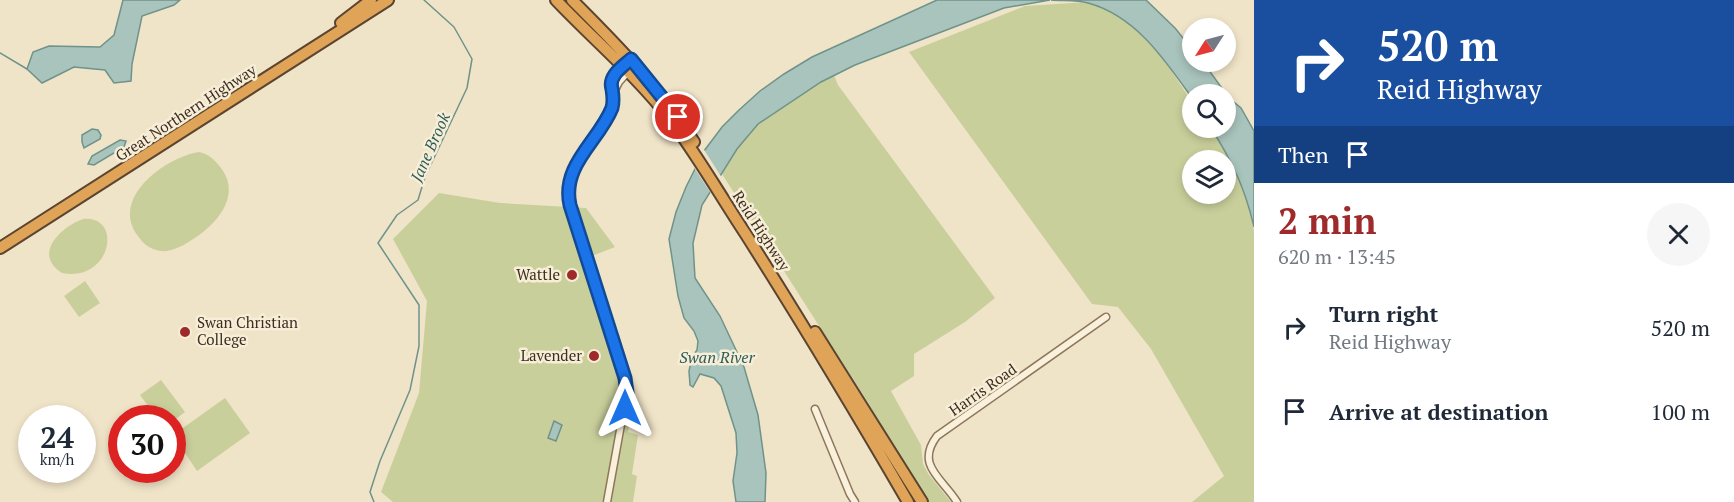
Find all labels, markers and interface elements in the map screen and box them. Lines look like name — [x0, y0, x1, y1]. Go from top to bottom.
text: 520 m — [1377, 17, 1498, 73]
north arrow — [1182, 18, 1236, 72]
map controls — [1182, 18, 1236, 204]
icon: right — [1278, 24, 1356, 102]
street label: Great Northern Highway — [111, 59, 260, 165]
text: Reid Highway — [1377, 71, 1542, 107]
button: search — [1182, 84, 1236, 138]
pin — [652, 91, 703, 142]
icon: arrive — [661, 100, 694, 133]
water label: Jane Brook — [405, 109, 455, 186]
icon: arrive — [1341, 138, 1374, 171]
text: Then — [1278, 140, 1329, 169]
button: layers — [1182, 150, 1236, 204]
street label: Reid Highway — [729, 187, 795, 275]
text: 2 min — [1278, 197, 1376, 244]
button: close — [1647, 203, 1710, 266]
text: 620 m · 13:45 — [1278, 243, 1396, 270]
place label: Wattle — [516, 264, 560, 284]
marker: Wattle — [565, 268, 579, 282]
text: Turn right — [1329, 299, 1438, 328]
icon: right — [1278, 311, 1311, 344]
place label: Swan Christian College — [197, 312, 298, 349]
text: 520 m — [1650, 313, 1710, 342]
marker: Swan Christian College — [178, 325, 192, 339]
text: Reid Highway — [1329, 328, 1451, 355]
place label: Lavender — [521, 345, 582, 365]
water label: Swan River — [679, 346, 756, 368]
marker: Lavender — [587, 349, 601, 363]
street label: Harris Road — [945, 359, 1020, 420]
position arrow — [593, 376, 657, 440]
icon: arrive — [1278, 395, 1311, 428]
text: Arrive at destination — [1329, 397, 1548, 426]
text: 100 m — [1650, 397, 1710, 426]
speed limit sign: 30 — [108, 405, 186, 483]
text: 24 — [40, 417, 74, 457]
text: km/h — [40, 449, 74, 469]

